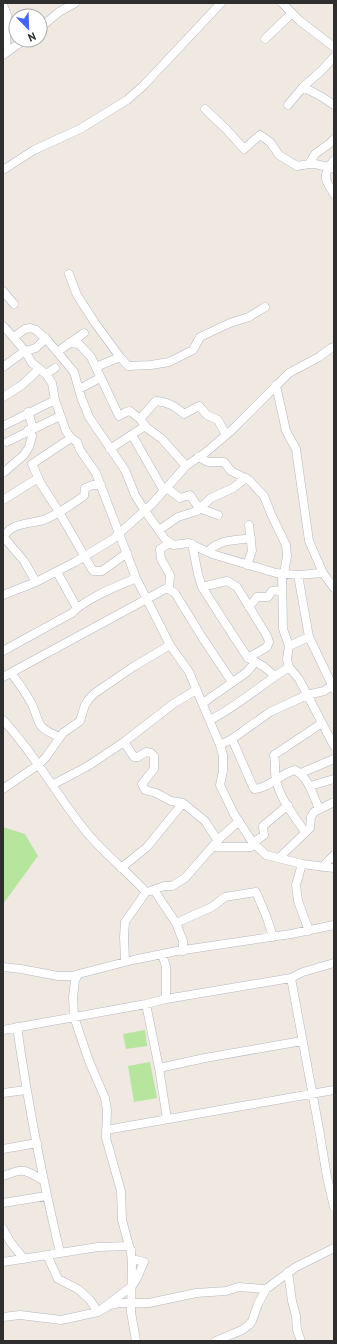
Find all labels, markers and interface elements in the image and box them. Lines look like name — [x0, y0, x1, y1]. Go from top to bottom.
north arrow — [8, 8, 48, 48]
text: N — [26, 29, 38, 45]

